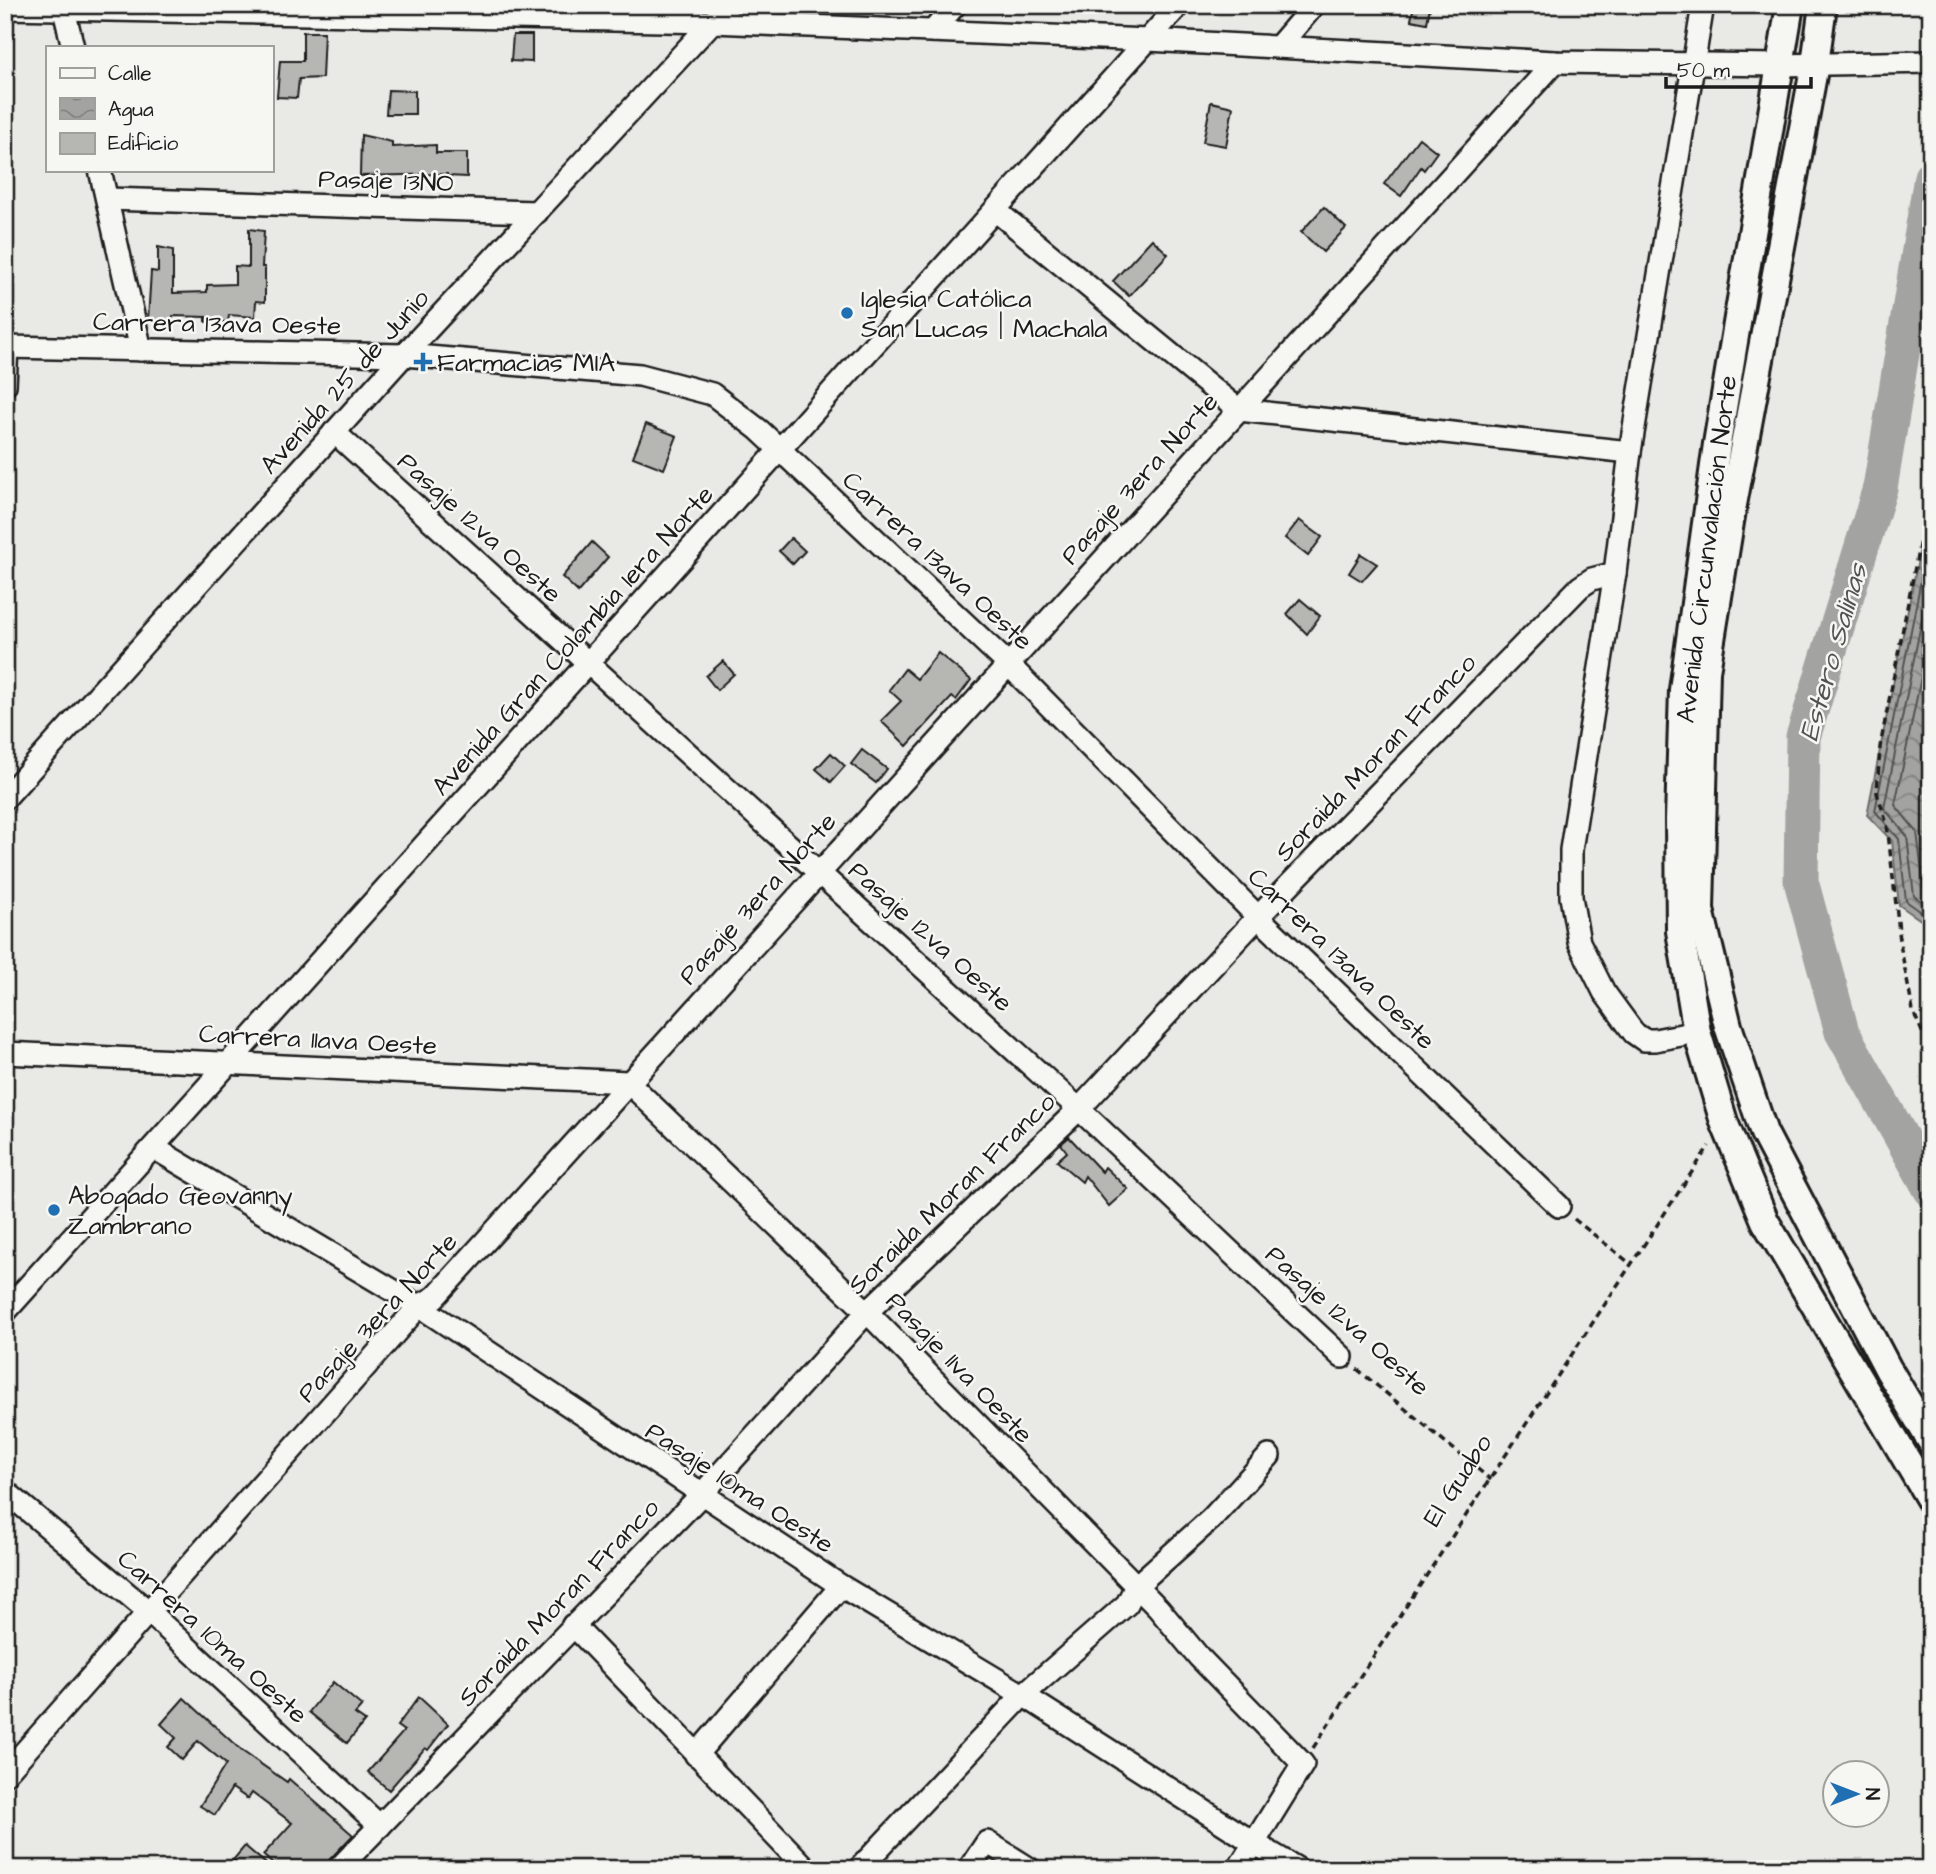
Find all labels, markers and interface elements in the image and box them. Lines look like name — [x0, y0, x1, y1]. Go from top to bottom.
legend — [46, 46, 273, 172]
scale bar — [1666, 46, 1812, 90]
text: 50 m — [1677, 56, 1731, 85]
text: Calle — [108, 59, 152, 88]
text: Agua — [108, 95, 154, 126]
text: Edificio — [108, 129, 178, 158]
street label: Pasaje 13NO — [318, 161, 454, 201]
street label: Avenida 25 de Junio — [252, 281, 438, 482]
place label: Iglesia Católica San Lucas | Machala — [861, 281, 1108, 347]
street label: Carrera 13ava Oeste — [92, 304, 341, 344]
marker: Iglesia Católica San Lucas | Machala — [839, 305, 855, 321]
place label: Farmacias MIA — [437, 345, 616, 381]
marker: Farmacias MIA — [415, 354, 431, 370]
street label: Avenida Circunvalación Norte — [1668, 373, 1746, 725]
street label: Pasaje 3era Norte — [1053, 385, 1227, 573]
street label: Pasaje 12va Oeste — [389, 444, 569, 611]
street label: Carrera 13ava Oeste — [834, 463, 1040, 659]
street label: Avenida Gran Colombia 1era Norte — [423, 478, 722, 804]
water label: Estero Salinas — [1790, 557, 1878, 746]
street label: Soraida Moran Franco — [1267, 645, 1485, 870]
street label: Pasaje 3era Norte — [671, 805, 845, 993]
street label: Pasaje 12va Oeste — [840, 853, 1020, 1020]
street label: Carrera 13ava Oeste — [1239, 859, 1443, 1058]
street label: Carrera 11ava Oeste — [198, 1016, 438, 1064]
street label: Soraida Moran Franco — [840, 1084, 1064, 1303]
place label: Abogado Geovanny Zambrano — [68, 1178, 293, 1244]
marker: Abogado Geovanny Zambrano — [46, 1202, 62, 1218]
street label: Pasaje 3era Norte — [289, 1225, 466, 1411]
street label: Pasaje 12va Oeste — [1257, 1237, 1437, 1404]
street label: Pasaje 11va Oeste — [878, 1284, 1041, 1451]
street label: Pasaje 10ma Oeste — [638, 1413, 841, 1562]
street label: El Guabo — [1415, 1427, 1501, 1534]
street label: Soraida Moran Franco — [450, 1490, 668, 1715]
street label: Carrera 10ma Oeste — [109, 1541, 315, 1732]
north arrow — [1820, 1758, 1890, 1828]
text: N — [1858, 1788, 1885, 1800]

